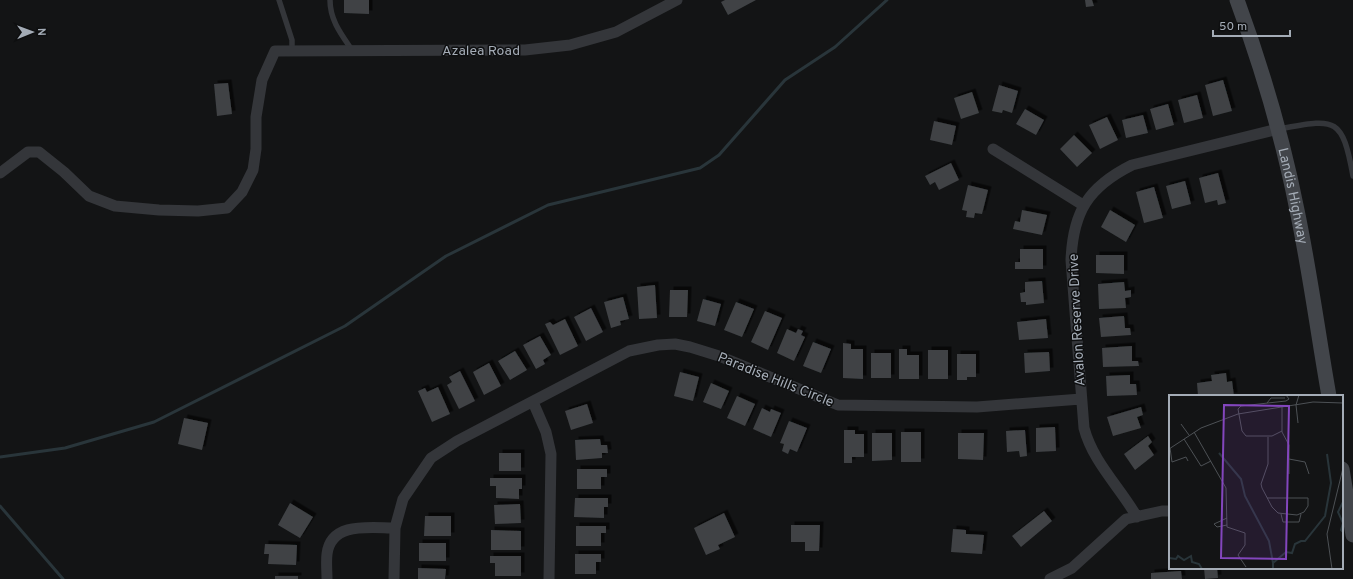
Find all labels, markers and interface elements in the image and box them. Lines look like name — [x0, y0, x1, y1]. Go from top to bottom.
north arrow — [12, 12, 52, 52]
scale bar — [1213, 12, 1290, 38]
text: 50 m — [1219, 19, 1247, 35]
text: N — [34, 28, 48, 36]
street label: Azalea Road — [442, 43, 520, 60]
street label: Landis Highway — [1273, 146, 1311, 246]
street label: Avalon Reserve Drive — [1066, 253, 1089, 387]
street label: Paradise Hills Circle — [715, 349, 836, 411]
inset map — [1169, 395, 1343, 569]

